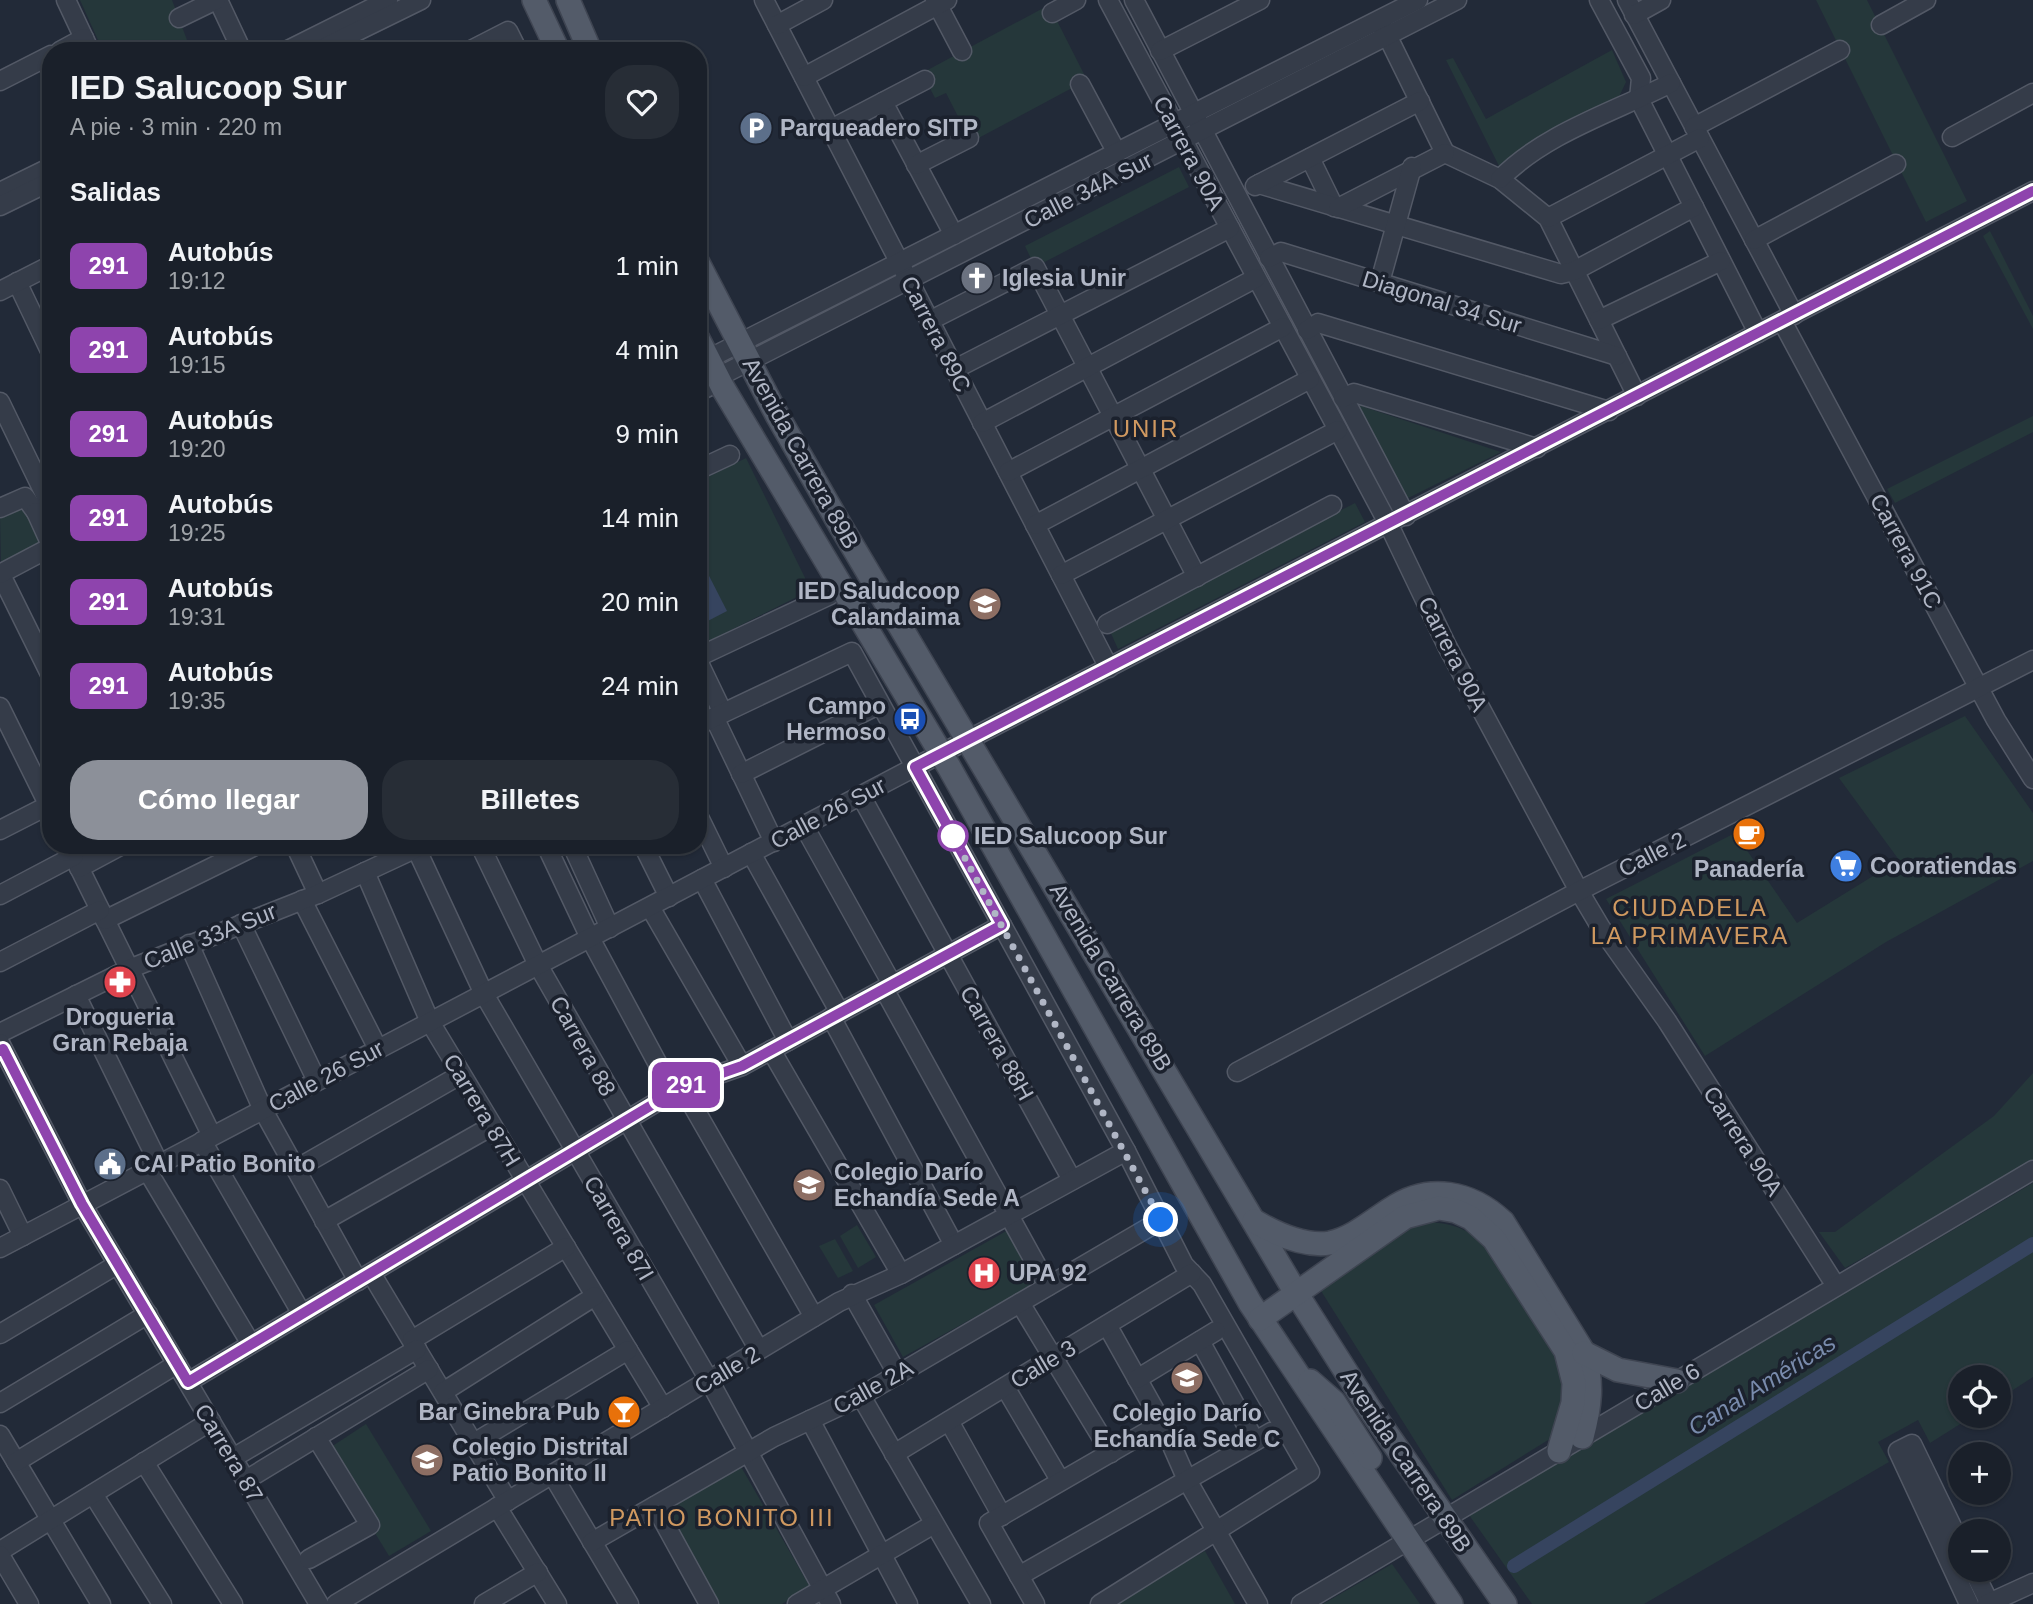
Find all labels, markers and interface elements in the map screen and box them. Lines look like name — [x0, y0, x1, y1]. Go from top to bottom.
button: heart — [605, 65, 679, 139]
text: IED Salucoop Sur — [70, 69, 347, 106]
street label: Carrera 90A — [1148, 92, 1230, 215]
parking icon: Parqueadero SITP — [737, 109, 775, 147]
text: A pie · 3 min · 220 m — [70, 114, 282, 140]
place label: Parqueadero SITP — [780, 115, 978, 141]
street label: Calle 34A Sur — [1019, 146, 1157, 234]
text: Salidas — [70, 177, 161, 207]
text: Autobús — [168, 237, 273, 267]
text: 1 min — [615, 251, 679, 281]
text: 291 — [88, 252, 129, 279]
church icon: Iglesia Unir — [958, 259, 996, 297]
place label: Iglesia Unir — [1002, 265, 1126, 291]
street label: Diagonal 34 Sur — [1359, 265, 1525, 339]
text: 19:12 — [168, 268, 226, 294]
street label: Carrera 89C — [896, 272, 976, 396]
text: Autobús — [168, 321, 273, 351]
text: 4 min — [615, 335, 679, 365]
text: 291 — [88, 336, 129, 363]
text: 19:15 — [168, 352, 226, 378]
street label: Avenida Carrera 89B — [738, 353, 864, 553]
text: Autobús — [168, 405, 273, 435]
district label: UNIR — [1113, 415, 1179, 442]
text: 9 min — [615, 419, 679, 449]
text: 291 — [88, 420, 129, 447]
text: 19:20 — [168, 436, 226, 462]
text: Autobús — [168, 489, 273, 519]
street label: Carrera 91C — [1865, 489, 1947, 613]
text: 14 min — [601, 503, 679, 533]
text: 291 — [88, 504, 129, 531]
text: 19:25 — [168, 520, 226, 546]
text: Autobús — [168, 573, 273, 603]
place label: IED Saludcoop Calandaima — [798, 578, 960, 630]
school or university icon: IED Saludcoop Calandaima — [966, 585, 1004, 623]
text: 20 min — [601, 587, 679, 617]
text: 291 — [88, 588, 129, 615]
street label: Carrera 90A — [1413, 592, 1493, 716]
text: 19:31 — [168, 604, 226, 630]
text: Autobús — [168, 657, 273, 687]
text: 24 min — [601, 671, 679, 701]
text: 291 — [88, 672, 129, 699]
text: 19:35 — [168, 688, 226, 714]
place label: Campo Hermoso — [786, 693, 886, 745]
bus stop icon: Campo Hermoso — [891, 700, 929, 738]
button: Cómo llegar — [70, 760, 368, 840]
button: Billetes — [382, 760, 679, 840]
street label: Calle 26 Sur — [766, 772, 890, 854]
cafe icon: Panadería — [1730, 815, 1768, 853]
marker: IED Salucoop Sur — [938, 821, 968, 851]
place label: IED Salucoop Sur — [974, 823, 1167, 849]
street label: Calle 2 — [1614, 826, 1690, 882]
supermarket icon: Cooratiendas — [1827, 847, 1865, 885]
place label: Cooratiendas — [1870, 853, 2017, 879]
place label: Panadería — [1694, 856, 1804, 882]
street label: Avenida Carrera 89B — [1045, 878, 1177, 1076]
district label: CIUDADELA LA PRIMAVERA — [1591, 894, 1789, 949]
street label: Calle 33A Sur — [140, 897, 280, 974]
pharmacy icon: Drogueria Gran Rebaja — [101, 963, 139, 1001]
street label: Carrera 88H — [955, 981, 1039, 1105]
street label: Carrera 88 — [545, 992, 621, 1100]
place label: Drogueria Gran Rebaja — [52, 1004, 188, 1056]
street label: Calle 26 Sur — [264, 1035, 388, 1117]
street label: Carrera 87H — [438, 1049, 526, 1171]
line badge: 291 — [646, 1062, 726, 1108]
text: 291 — [666, 1071, 706, 1098]
street label: Carrera 90A — [1698, 1081, 1788, 1201]
public building icon: CAI Patio Bonito — [91, 1145, 129, 1183]
place label: CAI Patio Bonito — [134, 1151, 315, 1177]
place label: Colegio Darío Echandía Sede A — [834, 1159, 1020, 1211]
school or university icon: Colegio Darío Echandía Sede A — [790, 1166, 828, 1204]
street label: Carrera 87I — [579, 1171, 659, 1285]
your location — [1143, 1202, 1178, 1237]
hospital icon: UPA 92 — [965, 1254, 1003, 1292]
place label: UPA 92 — [1009, 1260, 1087, 1286]
water label: Canal Américas — [1683, 1328, 1840, 1441]
street label: Calle 3 — [1006, 1334, 1080, 1394]
street label: Calle 2 — [690, 1340, 764, 1400]
street label: Calle 2A — [829, 1354, 918, 1419]
street label: Calle 6 — [1630, 1357, 1704, 1417]
school or university icon: Colegio Darío Echandía Sede C — [1168, 1359, 1206, 1397]
street label: Avenida Carrera 89B — [1335, 1365, 1477, 1557]
map controls — [1948, 1365, 2011, 1582]
button: locate — [1948, 1365, 2011, 1428]
bar icon: Bar Ginebra Pub — [605, 1393, 643, 1431]
street label: Carrera 87 — [190, 1399, 268, 1507]
place label: Bar Ginebra Pub — [419, 1399, 600, 1425]
place label: Colegio Darío Echandía Sede C — [1094, 1400, 1280, 1452]
place label: Colegio Distrital Patio Bonito II — [452, 1434, 628, 1486]
school or university icon: Colegio Distrital Patio Bonito II — [408, 1441, 446, 1479]
button: + — [1948, 1442, 2011, 1505]
district label: PATIO BONITO III — [609, 1504, 835, 1531]
button: − — [1948, 1519, 2011, 1582]

